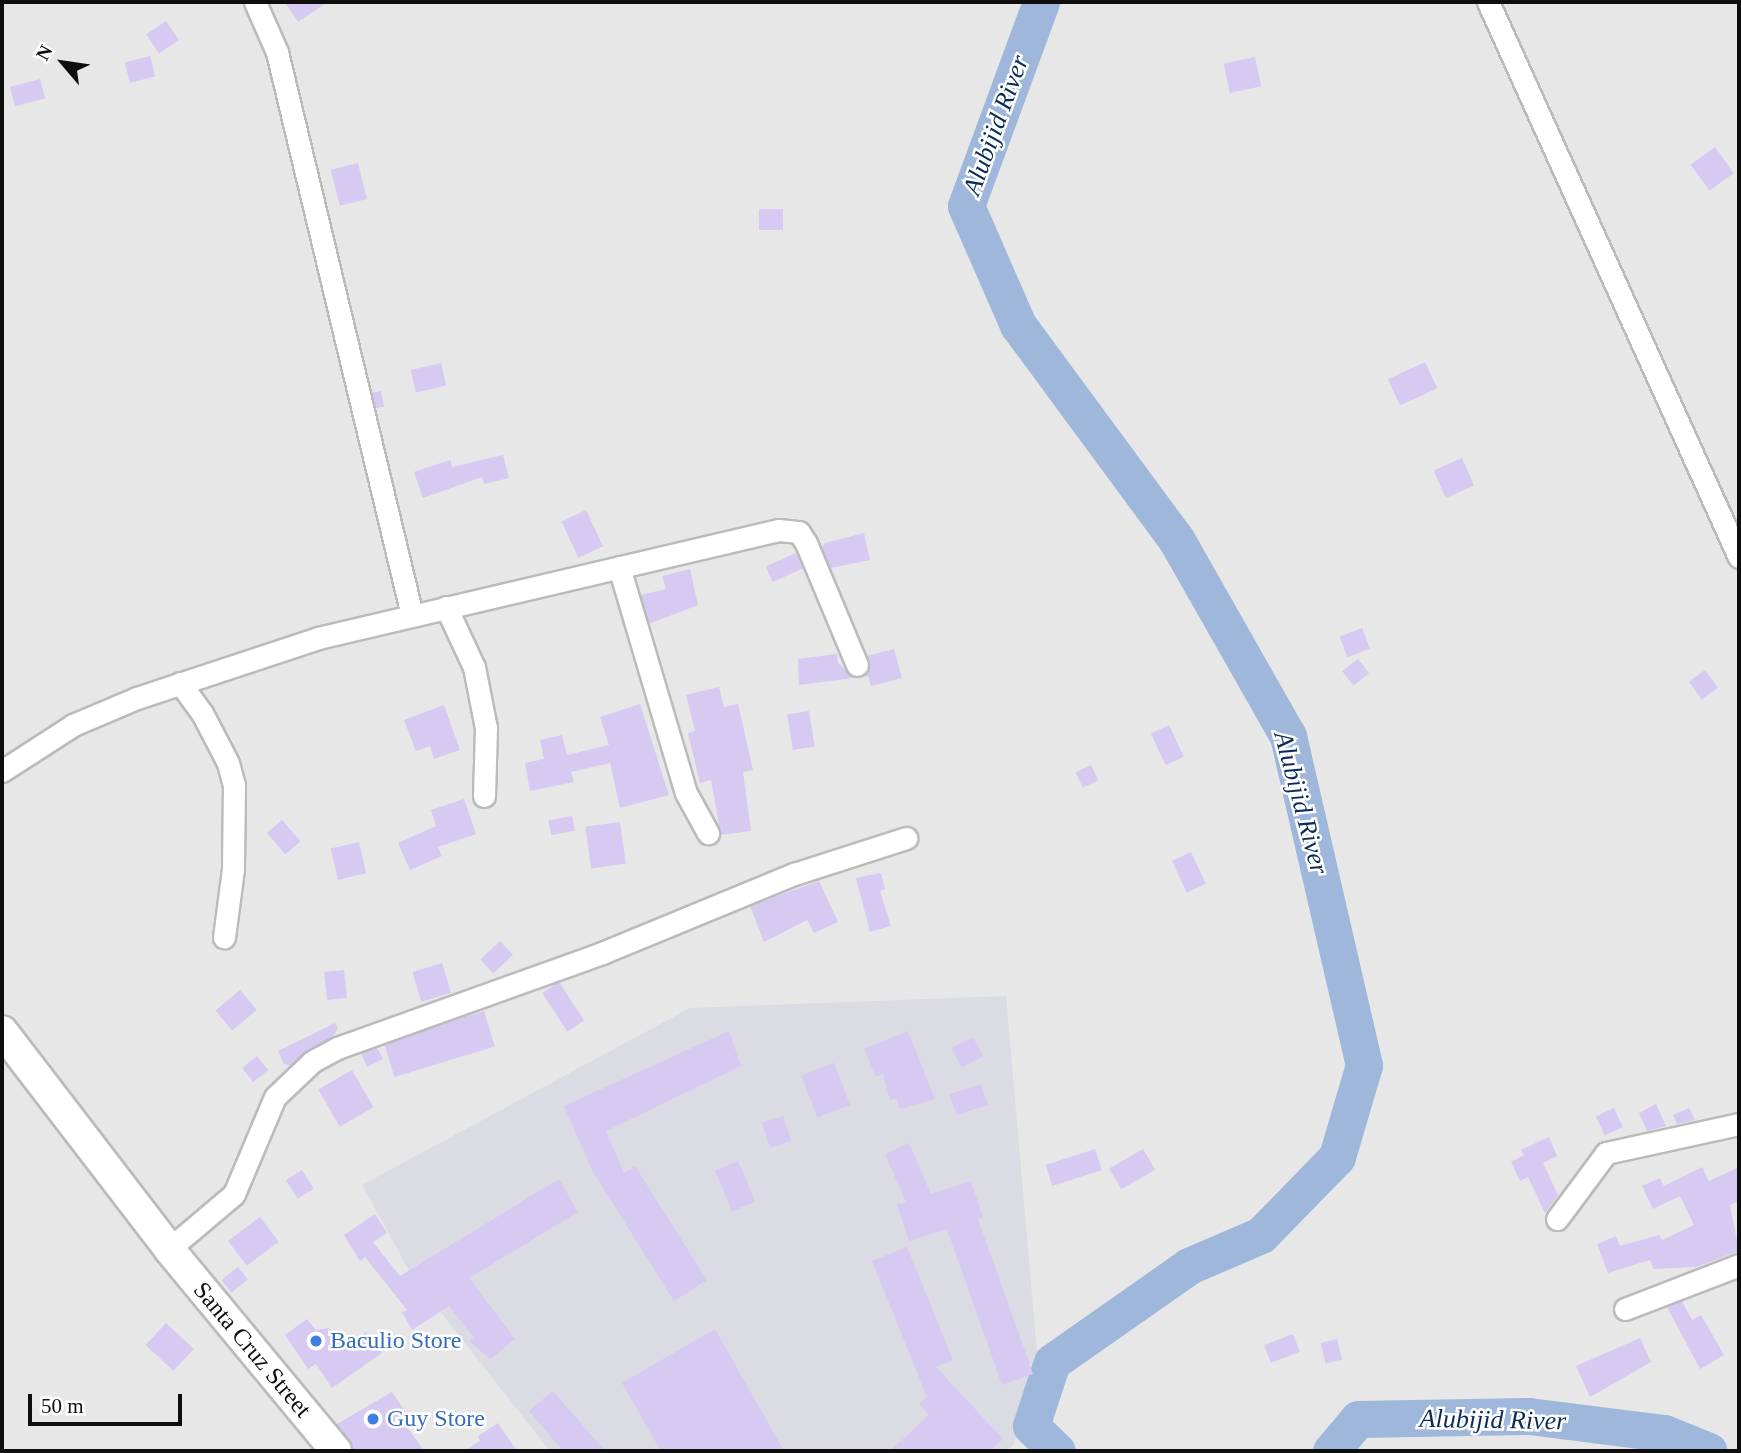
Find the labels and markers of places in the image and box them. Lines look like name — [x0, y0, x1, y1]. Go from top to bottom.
place label: Baculio Store — [330, 1327, 461, 1355]
marker: Baculio Store — [308, 1333, 324, 1349]
place label: Guy Store — [387, 1405, 485, 1433]
marker: Guy Store — [365, 1411, 381, 1427]

